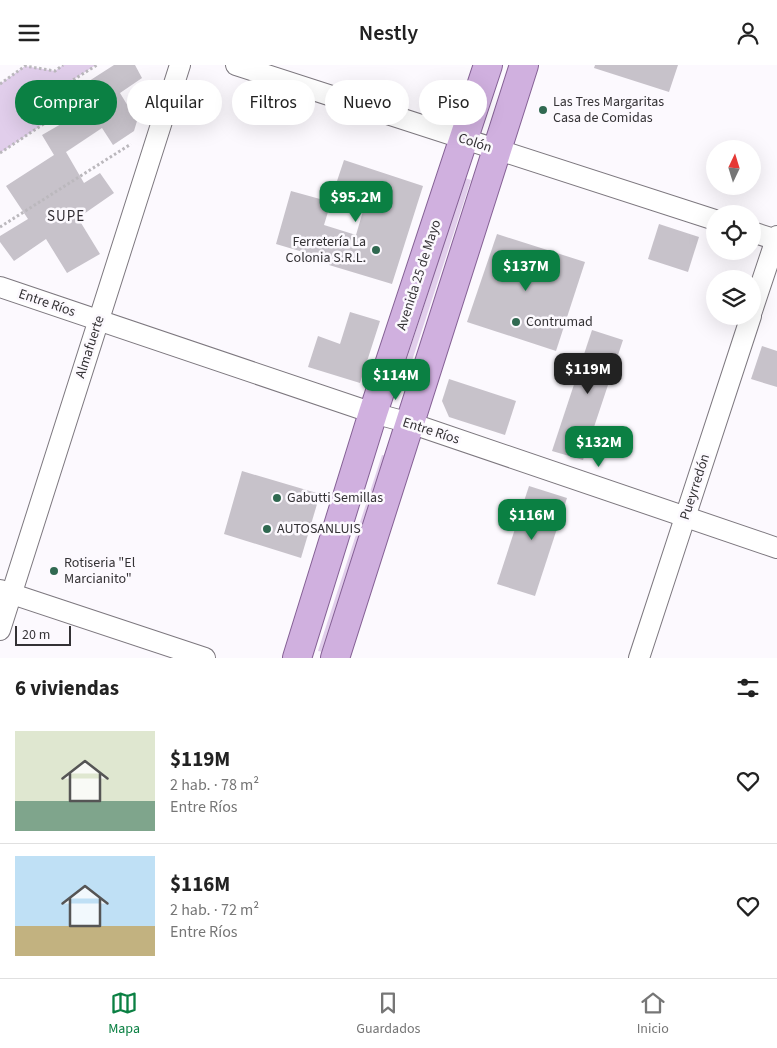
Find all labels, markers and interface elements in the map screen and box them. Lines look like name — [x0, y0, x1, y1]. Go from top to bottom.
text: Nestly — [359, 17, 418, 49]
icon: menu — [15, 19, 43, 47]
icon: person — [734, 19, 762, 47]
chip: Comprar — [15, 80, 117, 125]
chip: Alquilar — [127, 80, 222, 125]
chip: Filtros — [232, 80, 315, 125]
chip: Nuevo — [325, 80, 409, 125]
chip: Piso — [419, 80, 487, 125]
place label: Las Tres Margaritas Casa de Comidas — [553, 92, 664, 128]
marker: Las Tres Margaritas Casa de Comidas — [537, 104, 549, 116]
street label: Colón — [456, 128, 494, 158]
north arrow — [706, 140, 761, 195]
map controls — [706, 140, 761, 325]
pin: $95.2M — [315, 181, 397, 223]
text: $95.2M — [331, 186, 381, 208]
button: locate — [706, 205, 761, 260]
district label: SUPE — [47, 206, 85, 227]
street label: Avenida 25 de Mayo — [392, 217, 446, 333]
place label: Ferretería La Colonia S.R.L. — [286, 232, 366, 268]
marker: Ferretería La Colonia S.R.L. — [370, 244, 382, 256]
pin: $137M — [491, 249, 561, 292]
text: $137M — [503, 255, 549, 277]
button: layers — [706, 270, 761, 325]
street label: Entre Ríos — [16, 284, 78, 322]
place label: Contrumad — [526, 312, 593, 332]
street label: Almafuerte — [70, 313, 110, 381]
marker: Contrumad — [510, 316, 522, 328]
pin: $119M — [553, 353, 623, 395]
text: $119M — [565, 358, 611, 380]
pin: $114M — [361, 359, 431, 401]
text: $114M — [373, 364, 419, 386]
street label: Entre Ríos — [400, 412, 462, 450]
pin: $132M — [564, 425, 634, 468]
text: $132M — [576, 431, 622, 453]
street label: Pueyrredón — [675, 451, 715, 523]
place label: Gabutti Semillas — [287, 488, 383, 508]
marker: Gabutti Semillas — [271, 492, 283, 504]
pin: $116M — [497, 499, 567, 541]
text: $116M — [509, 504, 555, 526]
place label: AUTOSANLUIS — [277, 519, 361, 539]
marker: AUTOSANLUIS — [261, 523, 273, 535]
place label: Rotiseria "El Marcianito" — [64, 553, 136, 589]
marker: Rotiseria "El Marcianito" — [48, 565, 60, 577]
scale bar — [15, 623, 71, 646]
text: 20 m — [22, 625, 50, 645]
text: 6 viviendas — [15, 673, 119, 703]
icon: filters — [734, 674, 762, 702]
text: $119M — [170, 744, 230, 774]
icon: home — [55, 751, 115, 811]
icon: heart — [734, 767, 762, 795]
text: 2 hab. · 78 m² — [170, 774, 259, 796]
text: Entre Ríos — [170, 796, 238, 818]
text: $116M — [170, 869, 230, 899]
icon: home — [55, 876, 115, 936]
icon: heart — [734, 892, 762, 920]
text: 2 hab. · 72 m² — [170, 899, 259, 921]
text: Entre Ríos — [170, 921, 238, 943]
tab: Mapa — [108, 989, 140, 1039]
tab: Guardados — [356, 989, 420, 1039]
tab: Inicio — [637, 989, 669, 1039]

